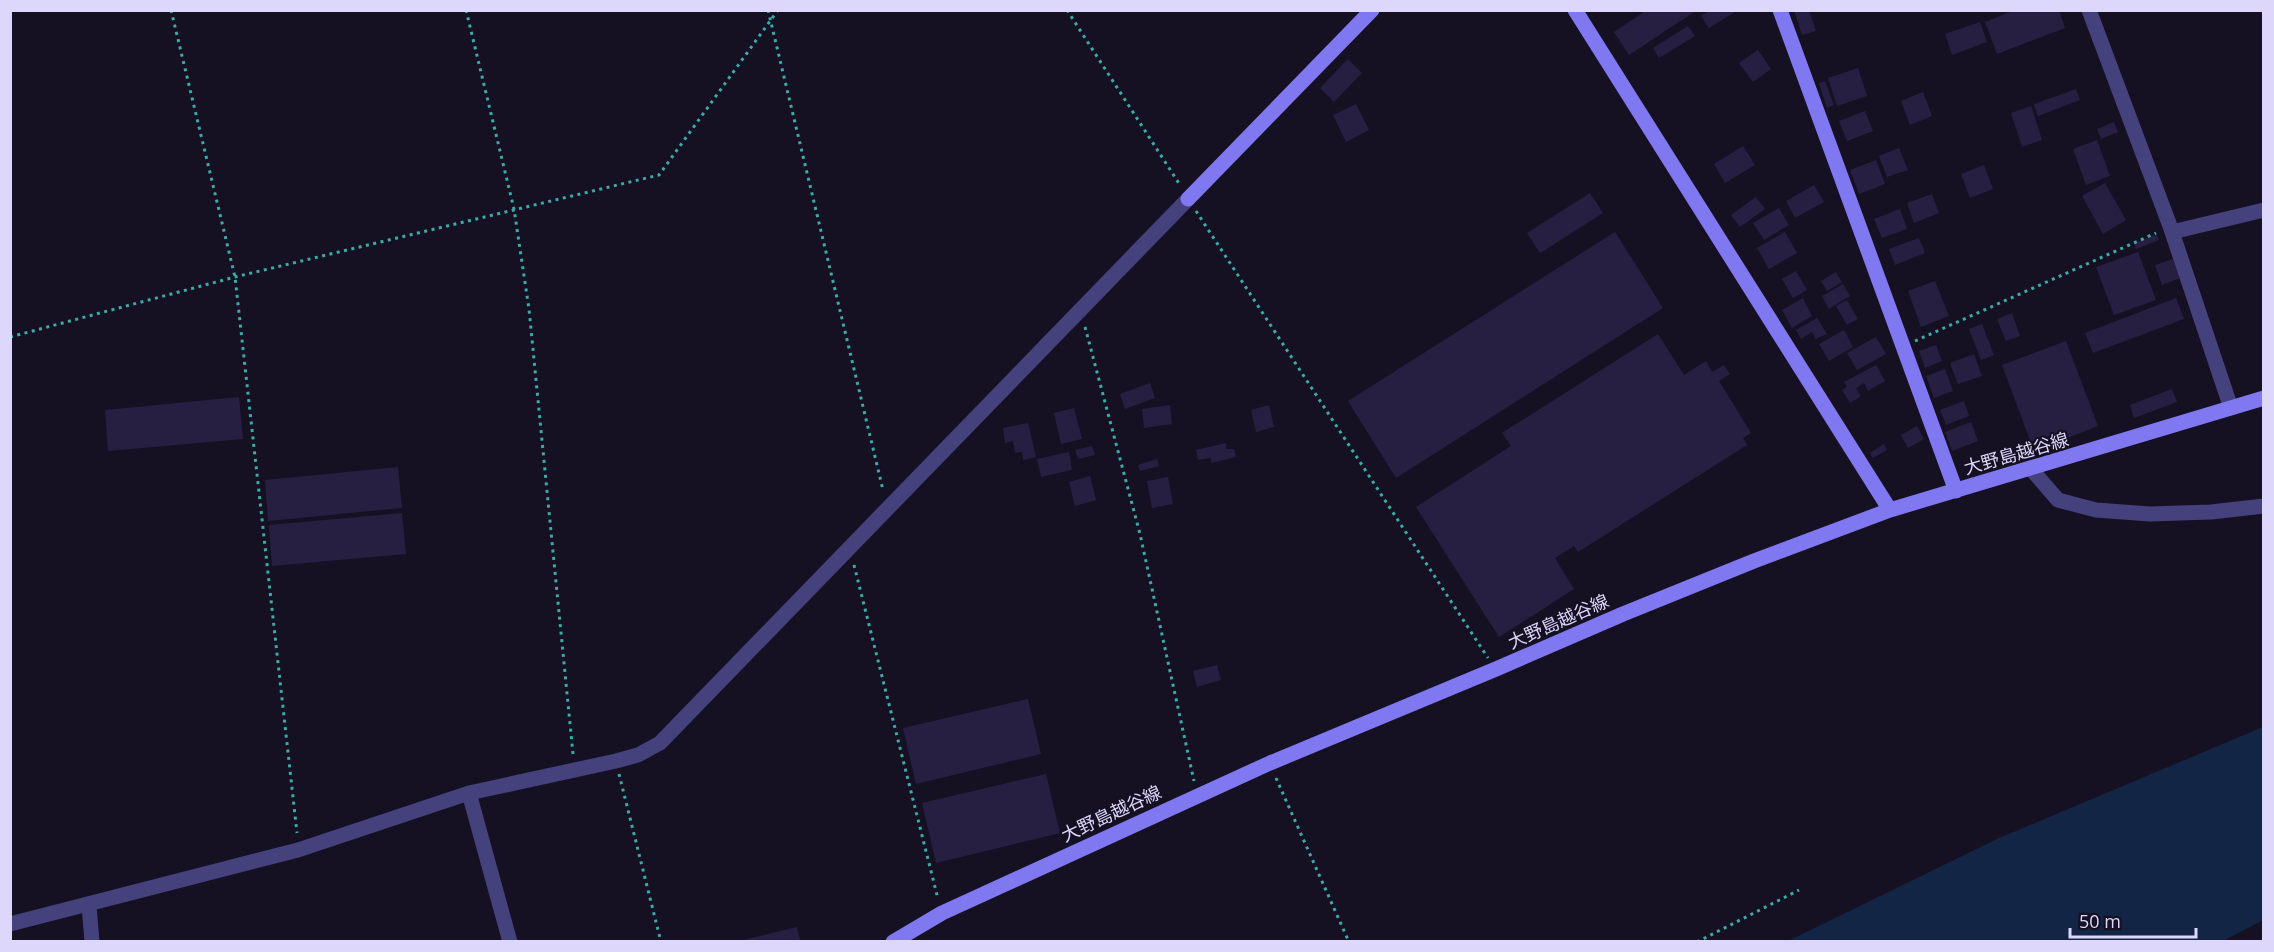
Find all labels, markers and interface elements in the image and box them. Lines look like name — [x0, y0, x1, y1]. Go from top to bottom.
street label: 大野島越谷線 — [1961, 427, 2071, 479]
street label: 大野島越谷線 — [1504, 588, 1612, 654]
street label: 大野島越谷線 — [1057, 779, 1165, 847]
scale bar — [2070, 901, 2196, 939]
text: 50 m — [2079, 909, 2121, 933]

